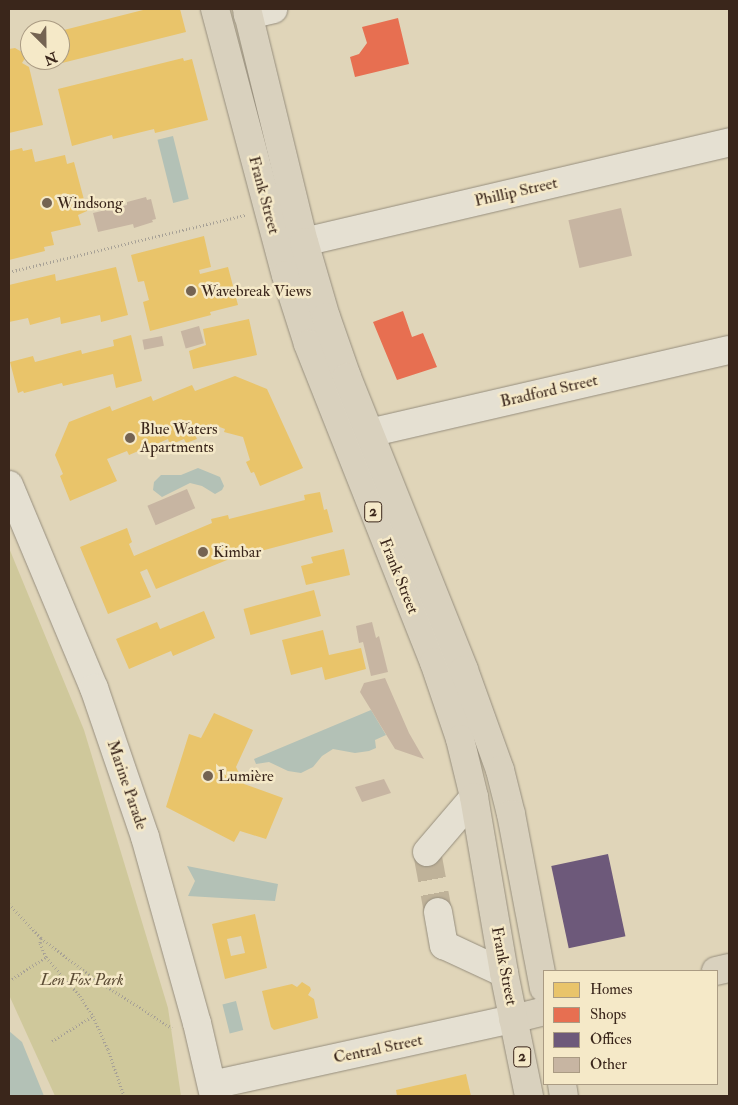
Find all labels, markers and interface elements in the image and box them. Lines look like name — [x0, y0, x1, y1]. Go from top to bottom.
north arrow — [20, 20, 70, 70]
text: N — [42, 48, 60, 69]
street label: Frank Street — [244, 154, 284, 236]
street label: Phillip Street — [473, 173, 559, 211]
place label: Windsong — [57, 193, 123, 213]
marker: Windsong — [41, 197, 53, 209]
place label: Wavebreak Views — [201, 281, 311, 301]
marker: Wavebreak Views — [185, 285, 197, 297]
street label: Bradford Street — [498, 370, 600, 412]
place label: Blue Waters Apartments — [140, 419, 218, 457]
marker: Blue Waters Apartments — [124, 432, 136, 444]
road number: 2 — [363, 500, 383, 524]
street label: Frank Street — [375, 535, 423, 617]
place label: Kimbar — [213, 542, 261, 562]
marker: Kimbar — [197, 546, 209, 558]
street label: Marine Parade — [103, 738, 151, 832]
place label: Lumière — [218, 766, 274, 786]
marker: Lumière — [202, 770, 214, 782]
street label: Frank Street — [487, 925, 521, 1007]
park label: Len Fox Park — [40, 970, 124, 990]
legend — [543, 970, 718, 1085]
text: Homes — [590, 980, 632, 999]
text: Shops — [590, 1005, 626, 1024]
street label: Central Street — [332, 1030, 424, 1068]
text: Offices — [590, 1030, 632, 1049]
road number: 2 — [512, 1044, 532, 1070]
text: Other — [590, 1055, 627, 1074]

